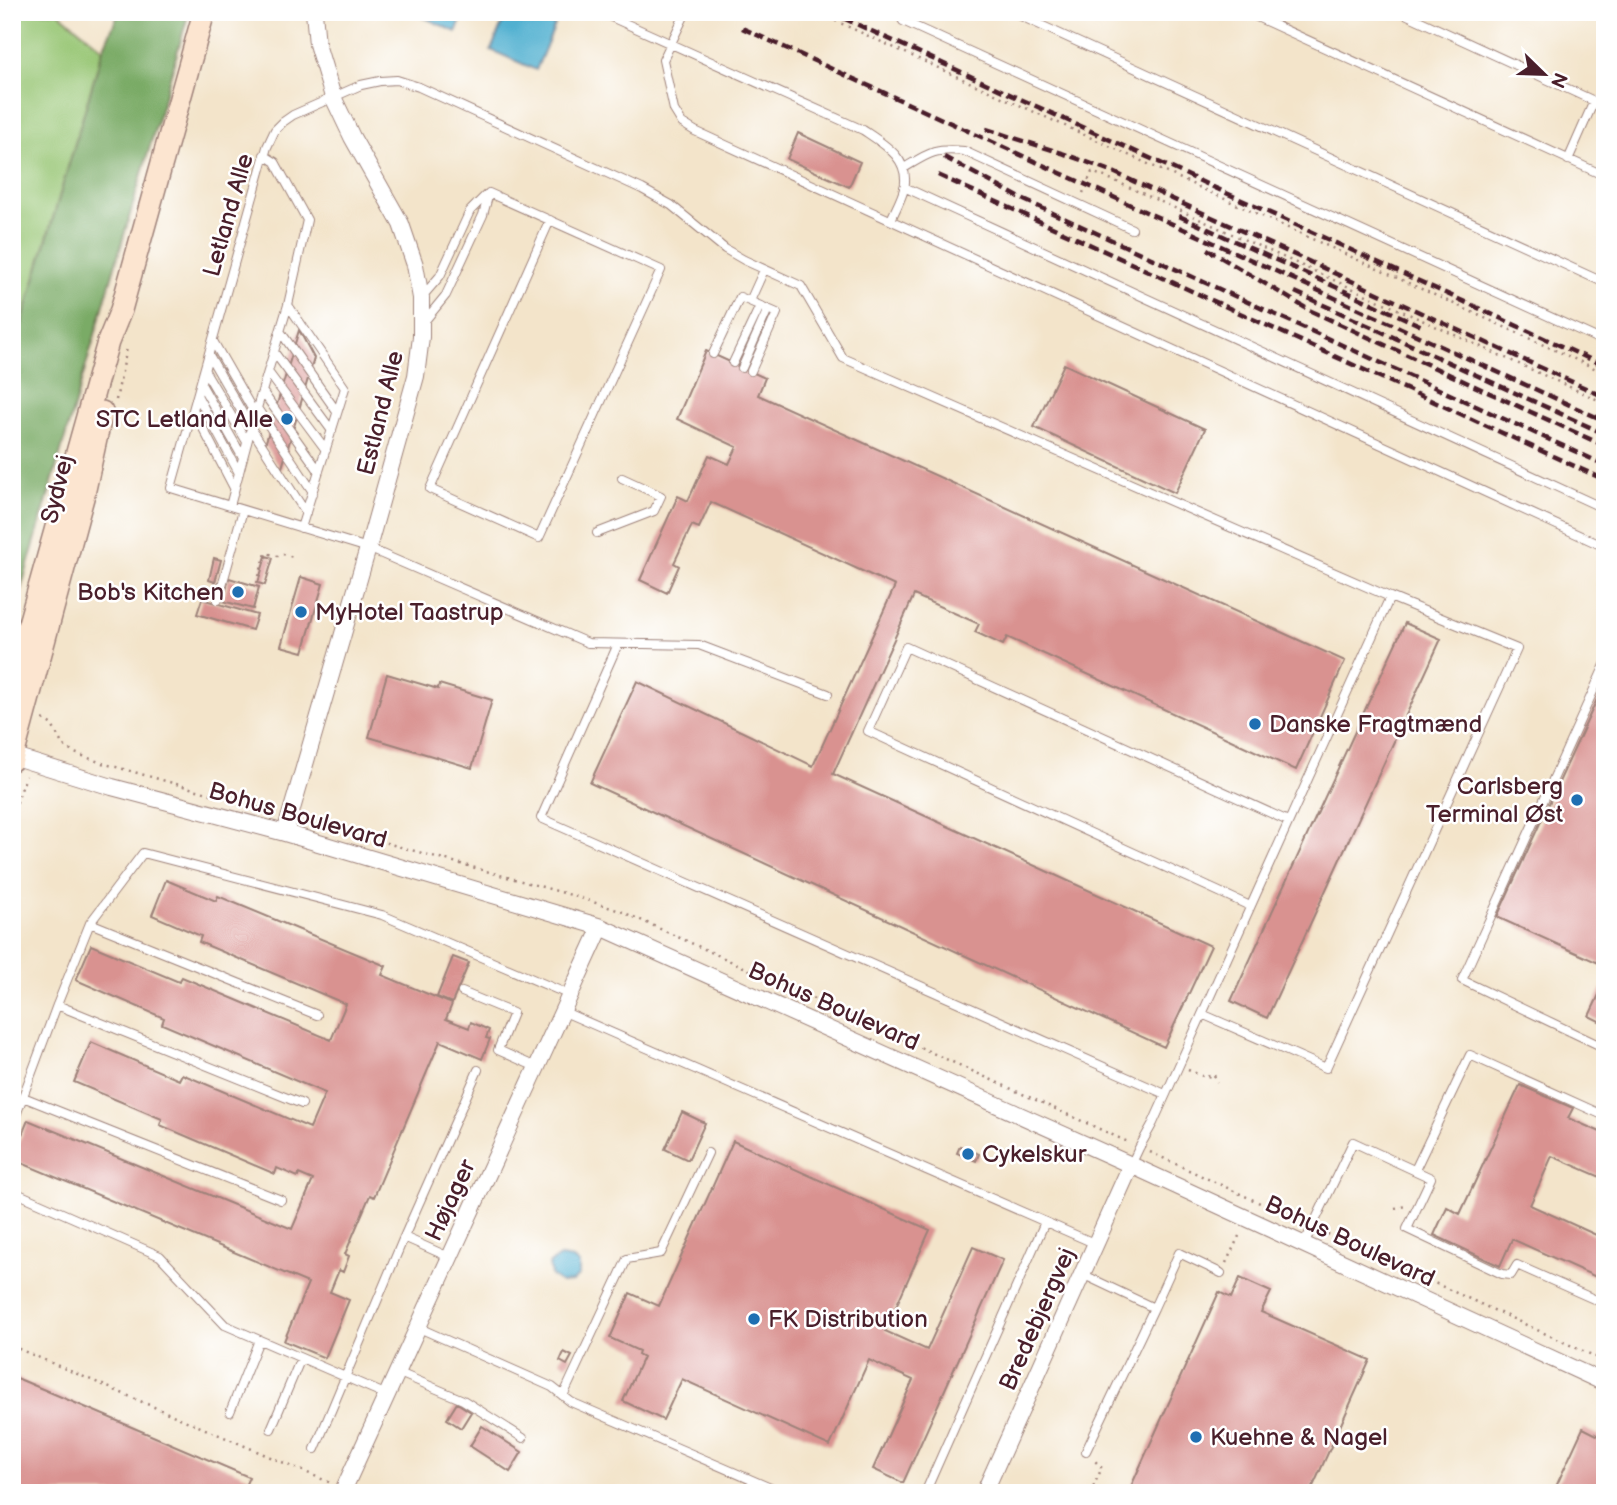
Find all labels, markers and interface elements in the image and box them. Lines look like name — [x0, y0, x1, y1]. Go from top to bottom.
north arrow — [1508, 38, 1578, 108]
text: N — [1545, 69, 1572, 91]
street label: Letland Alle — [197, 150, 260, 280]
street label: Estland Alle — [351, 348, 410, 478]
place label: STC Letland Alle — [96, 405, 273, 434]
marker: STC Letland Alle — [279, 411, 295, 427]
street label: Sydvej — [35, 452, 80, 526]
place label: Bob's Kitchen — [77, 578, 224, 607]
marker: Bob's Kitchen — [230, 584, 246, 600]
place label: MyHotel Taastrup — [315, 598, 504, 627]
marker: MyHotel Taastrup — [293, 604, 309, 620]
place label: Danske Fragtmænd — [1269, 710, 1482, 739]
marker: Danske Fragtmænd — [1247, 716, 1263, 732]
place label: Carlsberg Terminal Øst — [1426, 772, 1564, 829]
street label: Bohus Boulevard — [205, 776, 390, 855]
marker: Carlsberg Terminal Øst — [1569, 792, 1585, 808]
street label: Bohus Boulevard — [744, 956, 924, 1057]
place label: Cykelskur — [982, 1140, 1087, 1169]
marker: Cykelskur — [960, 1146, 976, 1162]
street label: Højager — [419, 1155, 482, 1246]
street label: Bohus Boulevard — [1260, 1189, 1439, 1294]
street label: Bredebjergvej — [993, 1243, 1082, 1395]
place label: FK Distribution — [768, 1305, 928, 1334]
marker: FK Distribution — [746, 1311, 762, 1327]
place label: Kuehne & Nagel — [1210, 1423, 1388, 1452]
marker: Kuehne & Nagel — [1188, 1429, 1204, 1445]

